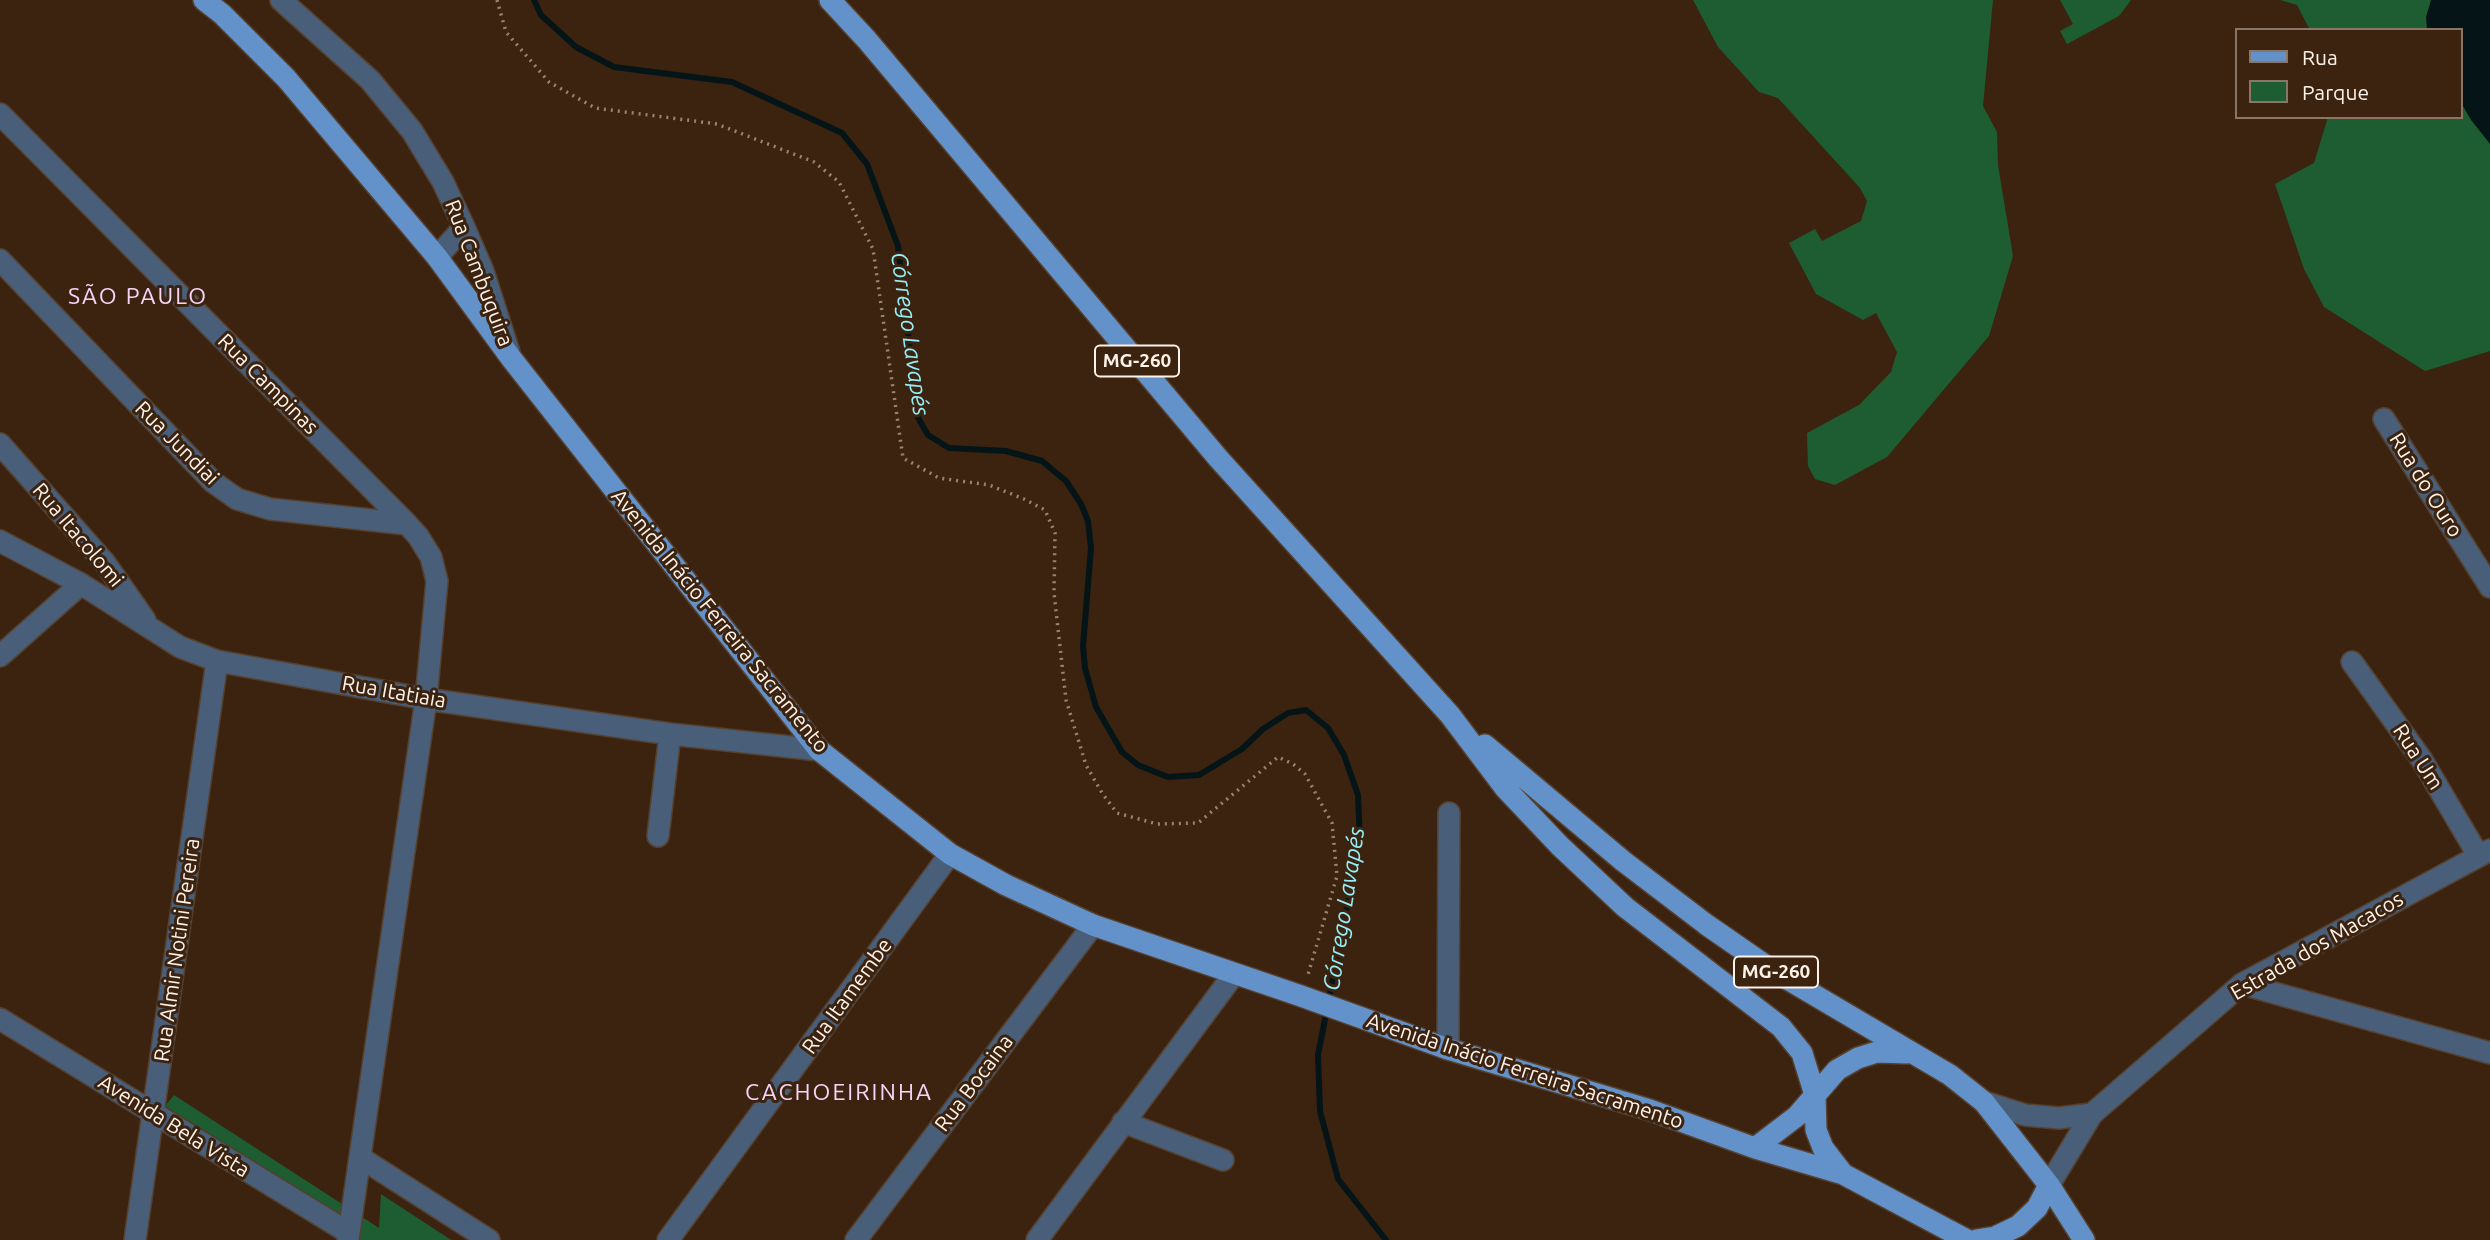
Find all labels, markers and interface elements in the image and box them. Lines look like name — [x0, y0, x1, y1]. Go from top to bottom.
legend — [2234, 28, 2462, 119]
text: Rua — [2302, 45, 2338, 69]
text: Parque — [2302, 80, 2369, 104]
street label: Rua Cambuquira — [439, 196, 519, 350]
water label: Córrego Lavapés — [885, 250, 935, 418]
district label: SÃO PAULO — [69, 282, 207, 310]
street label: Rua Campinas — [213, 329, 323, 439]
road number: MG-260 — [1095, 346, 1179, 376]
street label: Rua Jundiai — [130, 396, 224, 490]
street label: Rua do Ouro — [2384, 428, 2468, 542]
street label: Rua Itacolomi — [27, 478, 129, 592]
street label: Avenida Inácio Ferreira Sacramento — [606, 484, 834, 758]
street label: Rua Itatiaia — [340, 670, 448, 714]
street label: Rua Um — [2388, 719, 2448, 795]
water label: Córrego Lavapés — [1317, 825, 1371, 993]
street label: Rua Almir Notini Pereira — [149, 837, 205, 1063]
street label: Estrada dos Macacos — [2226, 886, 2408, 1006]
street label: Rua Itamembe — [797, 933, 897, 1059]
road number: MG-260 — [1734, 956, 1818, 988]
street label: Avenida Inácio Ferreira Sacramento — [1363, 1008, 1687, 1134]
street label: Rua Bocaina — [929, 1030, 1019, 1136]
street label: Avenida Bela Vista — [94, 1069, 254, 1183]
district label: CACHOEIRINHA — [747, 1078, 931, 1106]

